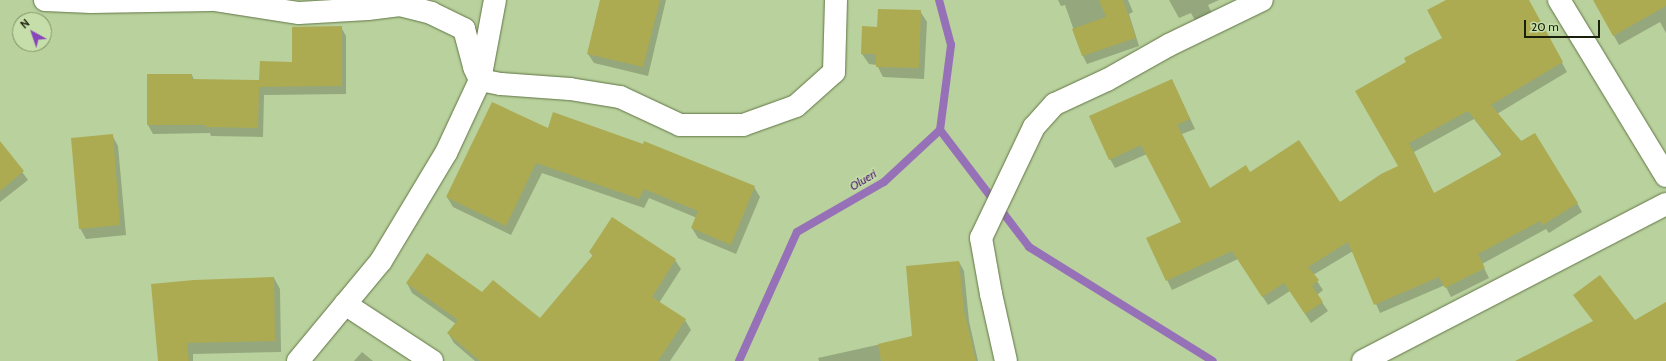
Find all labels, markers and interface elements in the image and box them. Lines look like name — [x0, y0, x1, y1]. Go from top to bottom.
north arrow — [12, 12, 52, 52]
scale bar — [1526, 12, 1602, 38]
text: N — [17, 16, 32, 31]
text: 20 m — [1531, 19, 1559, 34]
water label: Olueri — [847, 166, 879, 194]

